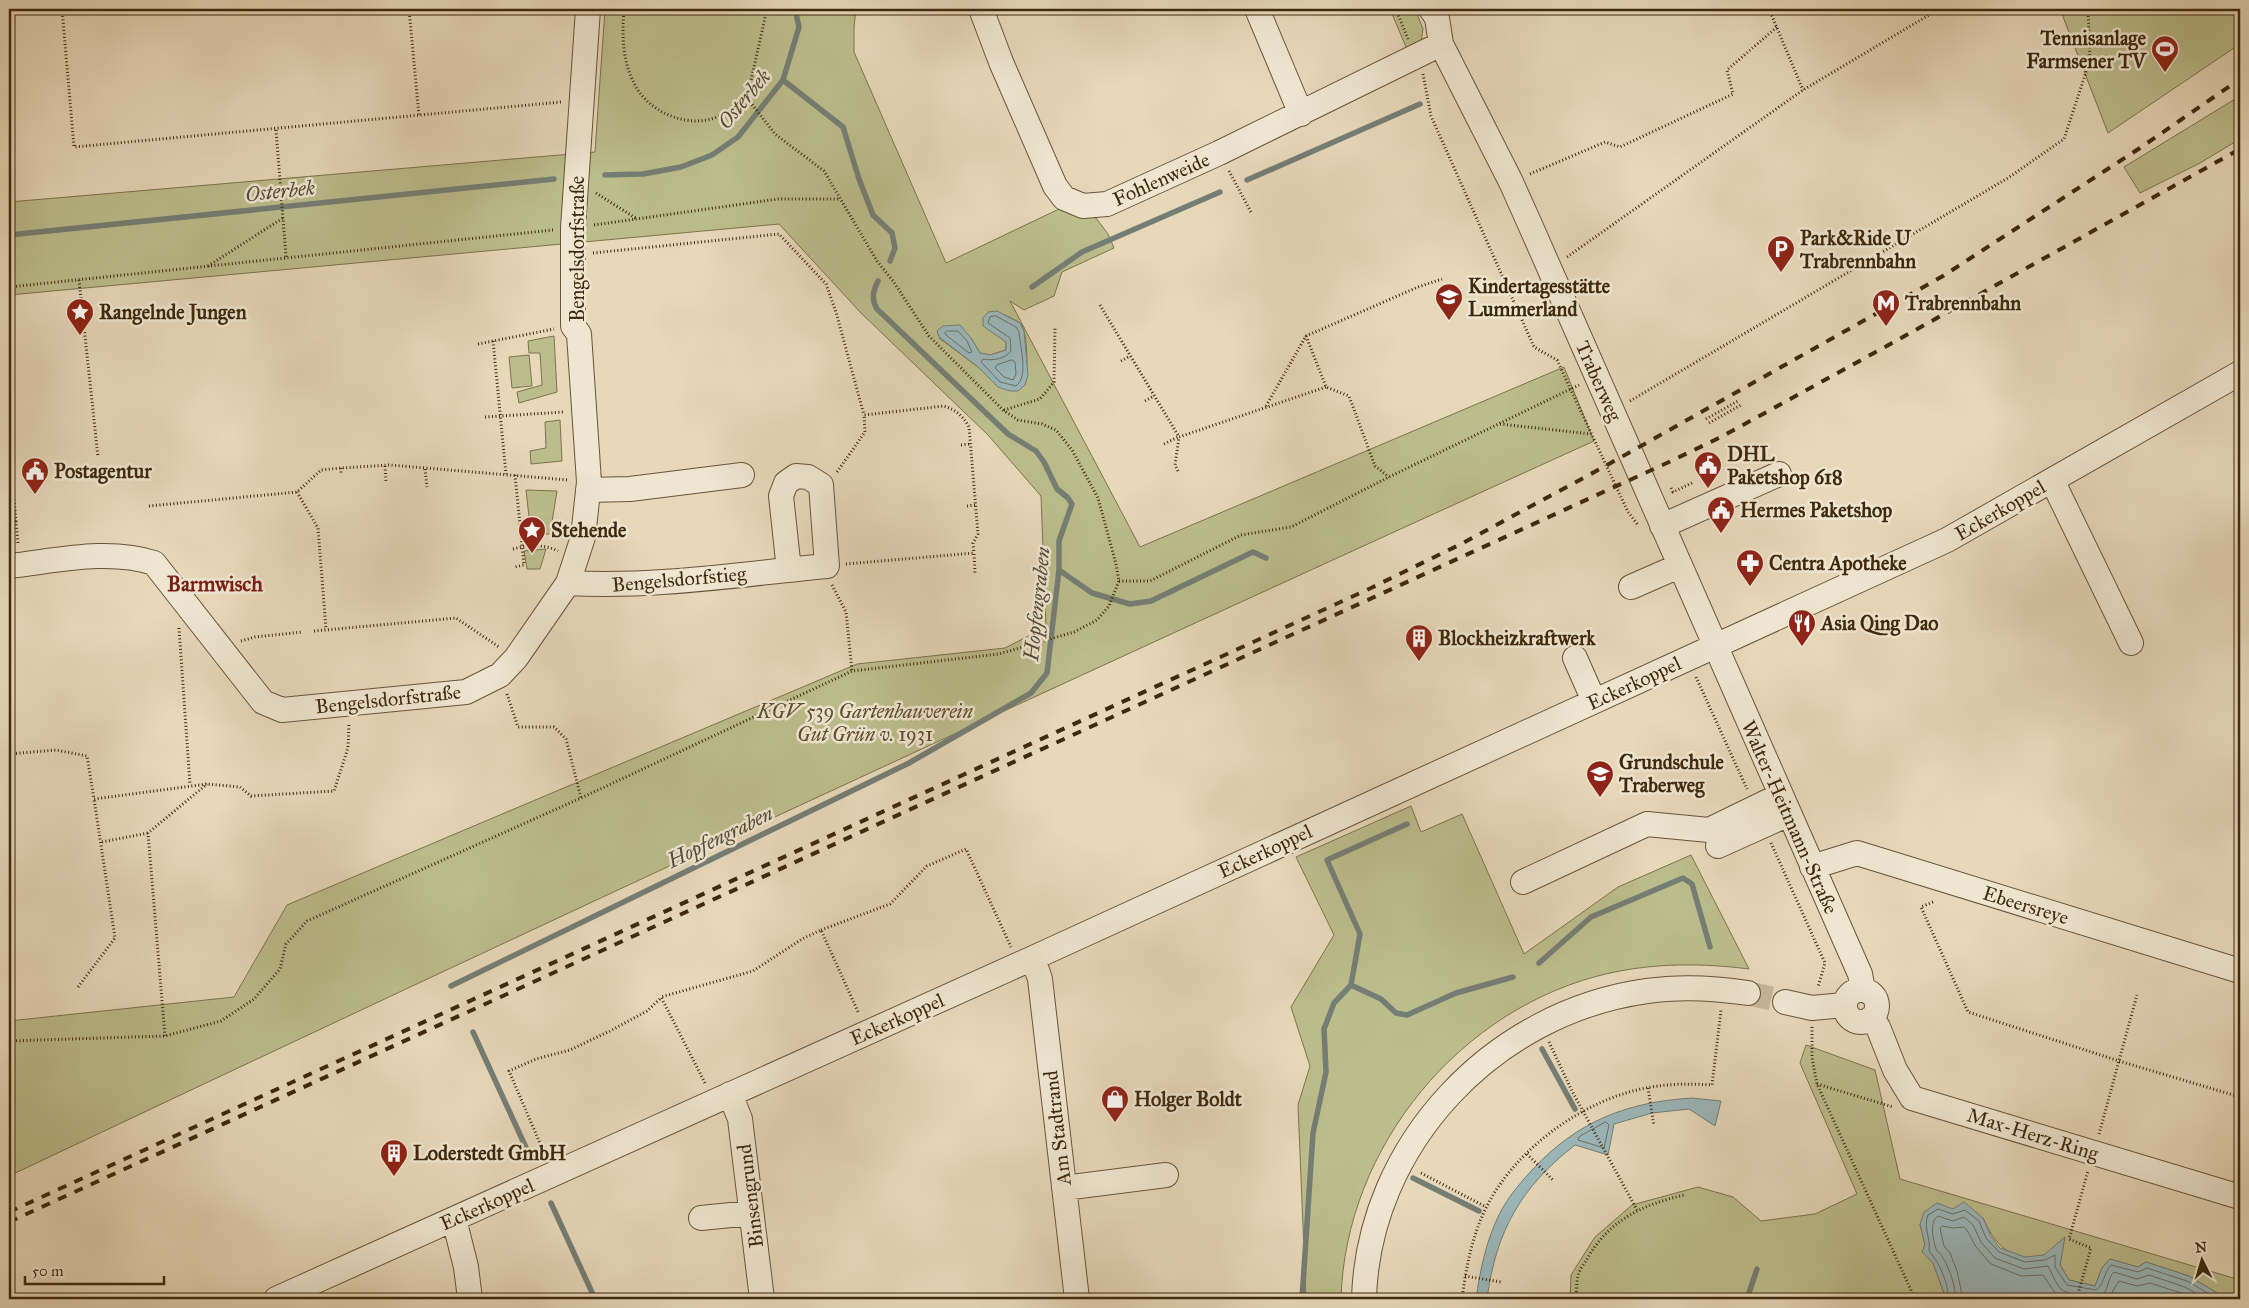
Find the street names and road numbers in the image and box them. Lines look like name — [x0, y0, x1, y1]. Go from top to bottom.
street label: Fohlenweide — [1109, 147, 1213, 211]
street label: Bengelsdorfstraße — [565, 176, 590, 322]
street label: Traberweg — [1570, 337, 1628, 426]
street label: Eckerkoppel — [1950, 474, 2050, 546]
street label: Bengelsdorfstieg — [611, 561, 748, 598]
street label: Eckerkoppel — [1583, 651, 1685, 715]
street label: Bengelsdorfstraße — [314, 679, 462, 720]
street label: Walter-Heitmann-Straße — [1736, 717, 1844, 917]
street label: Eckerkoppel — [1214, 819, 1316, 883]
street label: Ebeersreye — [1980, 881, 2072, 929]
street label: Eckerkoppel — [846, 987, 948, 1050]
street label: Am Stadtrand — [1038, 1069, 1076, 1188]
street label: Max-Herz-Ring — [1964, 1103, 2102, 1167]
street label: Binsengrund — [732, 1143, 769, 1249]
street label: Eckerkoppel — [436, 1172, 538, 1235]

